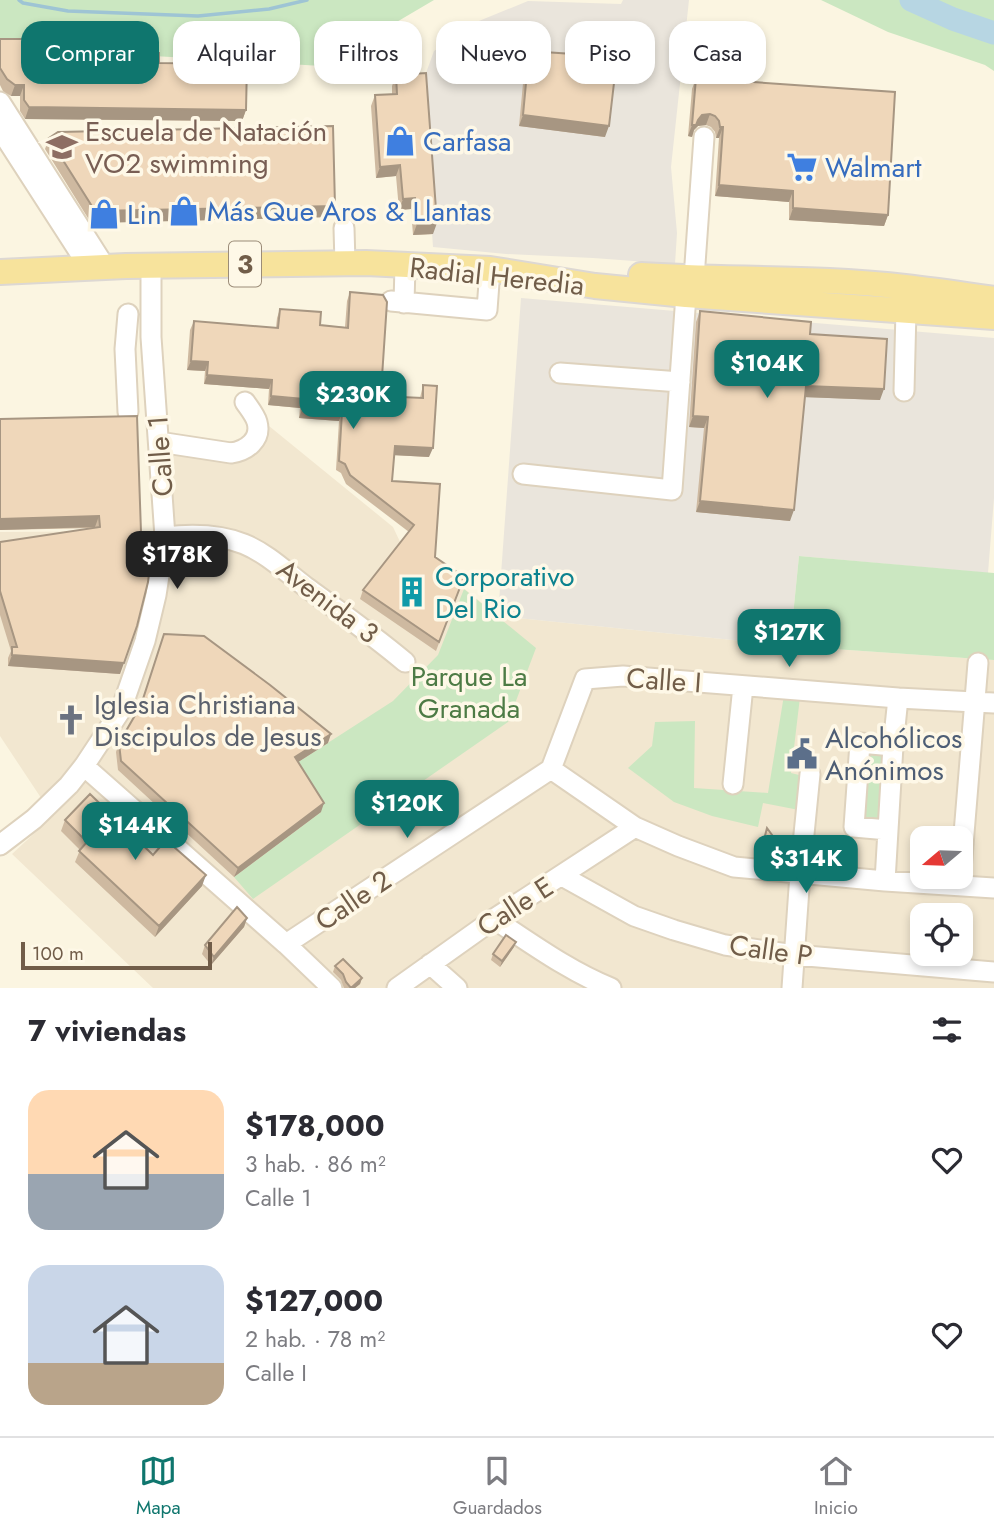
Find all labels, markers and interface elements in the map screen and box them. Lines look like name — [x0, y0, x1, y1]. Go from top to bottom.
chip: Comprar — [21, 21, 159, 84]
chip: Alquilar — [173, 21, 300, 84]
chip: Filtros — [314, 21, 422, 84]
chip: Nuevo — [436, 21, 551, 84]
chip: Piso — [565, 21, 655, 84]
chip: Casa — [669, 21, 766, 84]
place label: Escuela de Natación VO2 swimming — [85, 111, 327, 184]
place label: Carfasa — [423, 121, 511, 162]
shop icon: Carfasa — [383, 124, 417, 158]
school or university icon: Escuela de Natación VO2 swimming — [45, 130, 79, 164]
place label: Walmart — [825, 147, 922, 188]
supermarket icon: Walmart — [785, 150, 819, 184]
place label: Más Que Aros & Llantas — [207, 191, 491, 232]
place label: Lin — [127, 194, 162, 235]
shop icon: Más Que Aros & Llantas — [167, 194, 201, 228]
shop icon: Lin — [87, 197, 121, 231]
road number: 3 — [229, 242, 261, 286]
street label: Radial Heredia — [408, 247, 586, 306]
pin: $104K — [718, 340, 816, 400]
text: $104K — [730, 346, 804, 380]
pin: $230K — [304, 372, 402, 431]
text: $230K — [316, 377, 390, 411]
street label: Calle 1 — [137, 414, 184, 498]
pin: $178K — [128, 532, 226, 591]
text: $178K — [142, 537, 212, 571]
street label: Avenida 3 — [268, 549, 387, 653]
place label: Corporativo Del Rio — [435, 556, 575, 629]
building icon: Corporativo Del Rio — [395, 575, 429, 609]
pin: $127K — [740, 610, 838, 669]
text: $127K — [753, 615, 825, 649]
park label: Parque La Granada — [411, 656, 527, 729]
street label: Calle I — [625, 657, 703, 704]
place label: Iglesia Christiana Discipulos de Jesus — [94, 684, 322, 757]
church icon: Iglesia Christiana Discipulos de Jesus — [54, 703, 88, 737]
place label: Alcohólicos Anónimos — [825, 718, 962, 791]
public building icon: Alcohólicos Anónimos — [785, 737, 819, 771]
pin: $120K — [358, 780, 456, 840]
text: $120K — [371, 786, 443, 820]
pin: $144K — [86, 802, 184, 862]
text: $144K — [98, 808, 172, 842]
north arrow — [910, 826, 973, 889]
map controls — [910, 826, 973, 966]
pin: $314K — [757, 836, 855, 895]
text: $314K — [770, 841, 842, 875]
street label: Calle 2 — [307, 860, 400, 941]
street label: Calle E — [469, 866, 562, 946]
button: locate — [910, 903, 973, 966]
street label: Calle P — [727, 924, 815, 977]
scale bar — [21, 939, 212, 971]
text: 100 m — [32, 940, 84, 967]
text: 7 viviendas — [28, 1009, 186, 1052]
icon: filters — [928, 1011, 966, 1049]
text: $178,000 — [245, 1104, 385, 1147]
icon: home — [84, 1118, 168, 1202]
icon: heart — [928, 1141, 966, 1179]
text: 3 hab. · 86 m² — [245, 1147, 386, 1181]
text: Calle 1 — [245, 1181, 312, 1215]
text: $127,000 — [245, 1279, 383, 1322]
icon: home — [84, 1293, 168, 1377]
icon: heart — [928, 1316, 966, 1354]
text: 2 hab. · 78 m² — [245, 1322, 385, 1356]
text: Calle I — [245, 1356, 307, 1390]
tab: Mapa — [136, 1452, 181, 1521]
tab: Guardados — [453, 1452, 542, 1521]
tab: Inicio — [814, 1452, 858, 1521]

